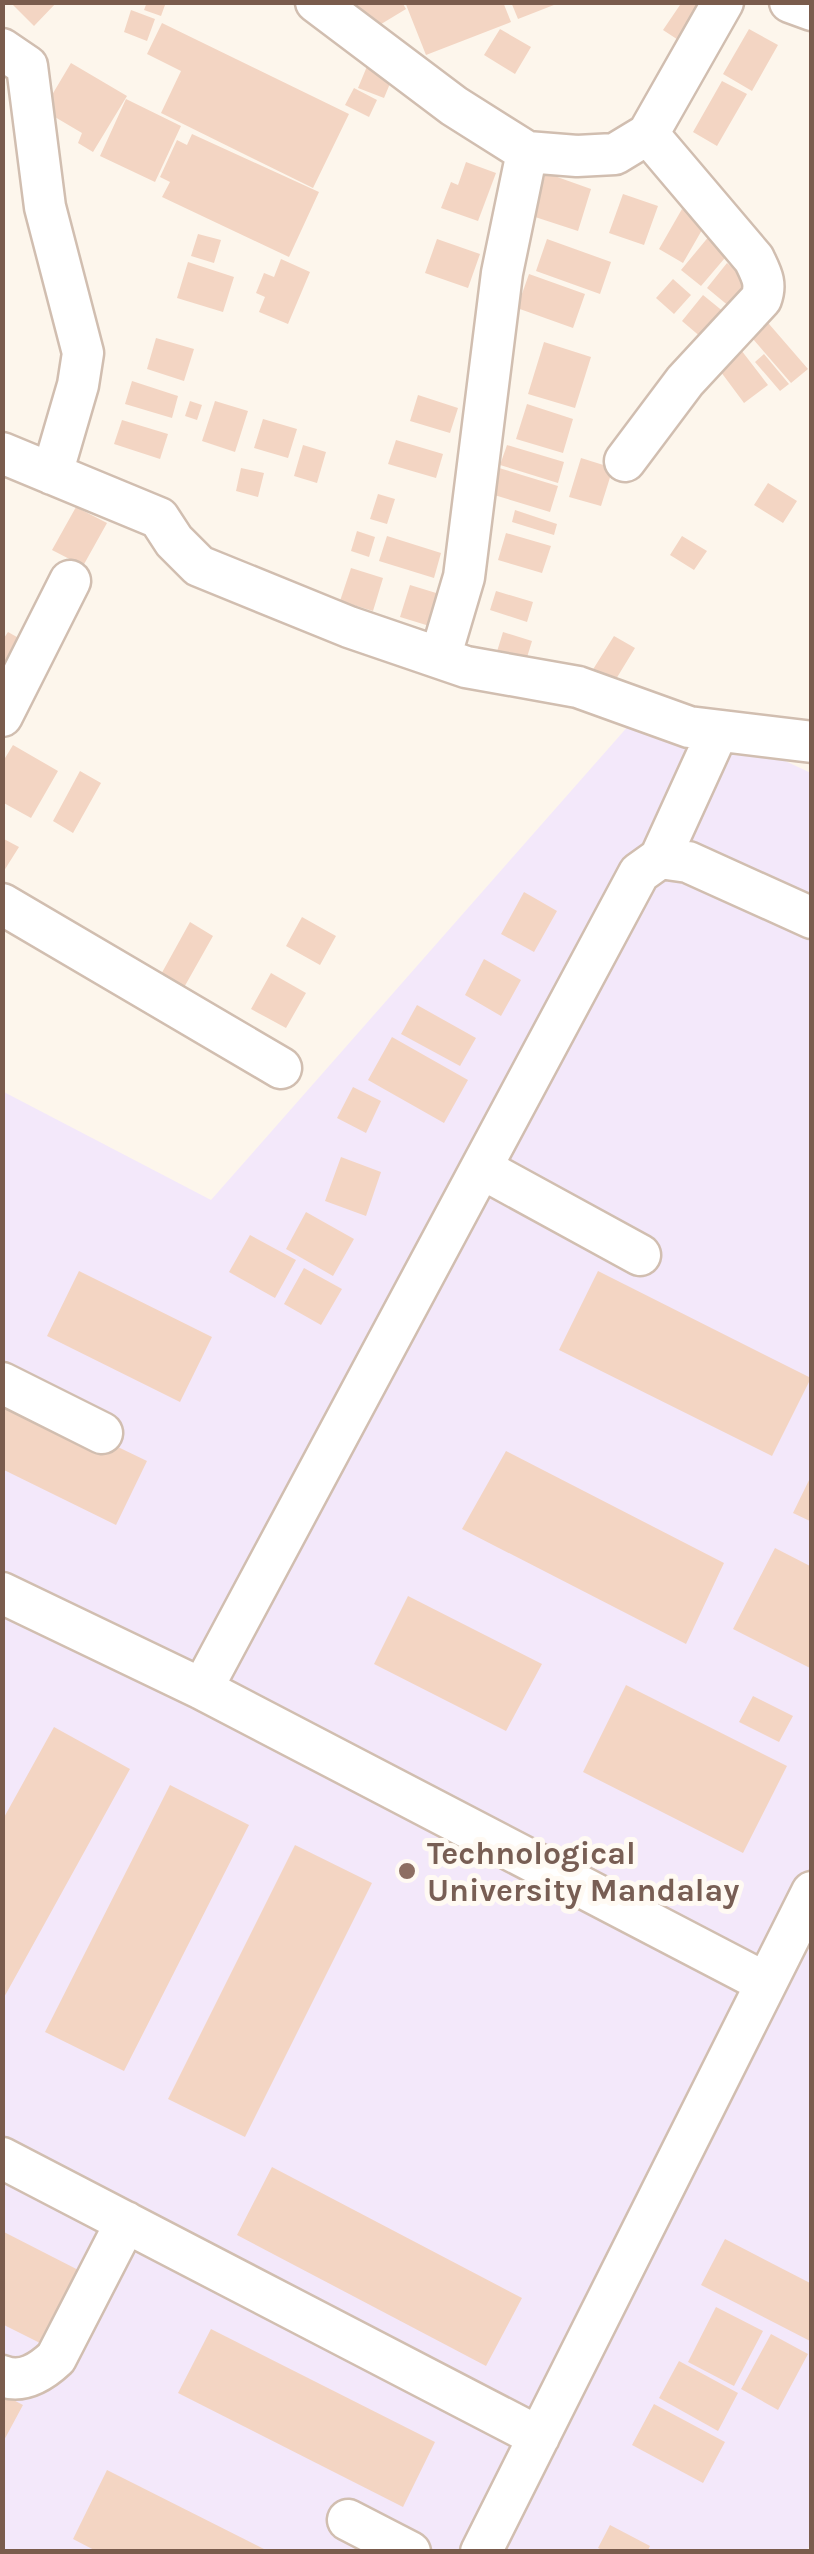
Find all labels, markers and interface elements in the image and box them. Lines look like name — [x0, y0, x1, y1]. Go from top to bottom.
place label: Technological University Mandalay — [427, 1835, 739, 1909]
marker: Technological University Mandalay — [396, 1860, 418, 1882]

